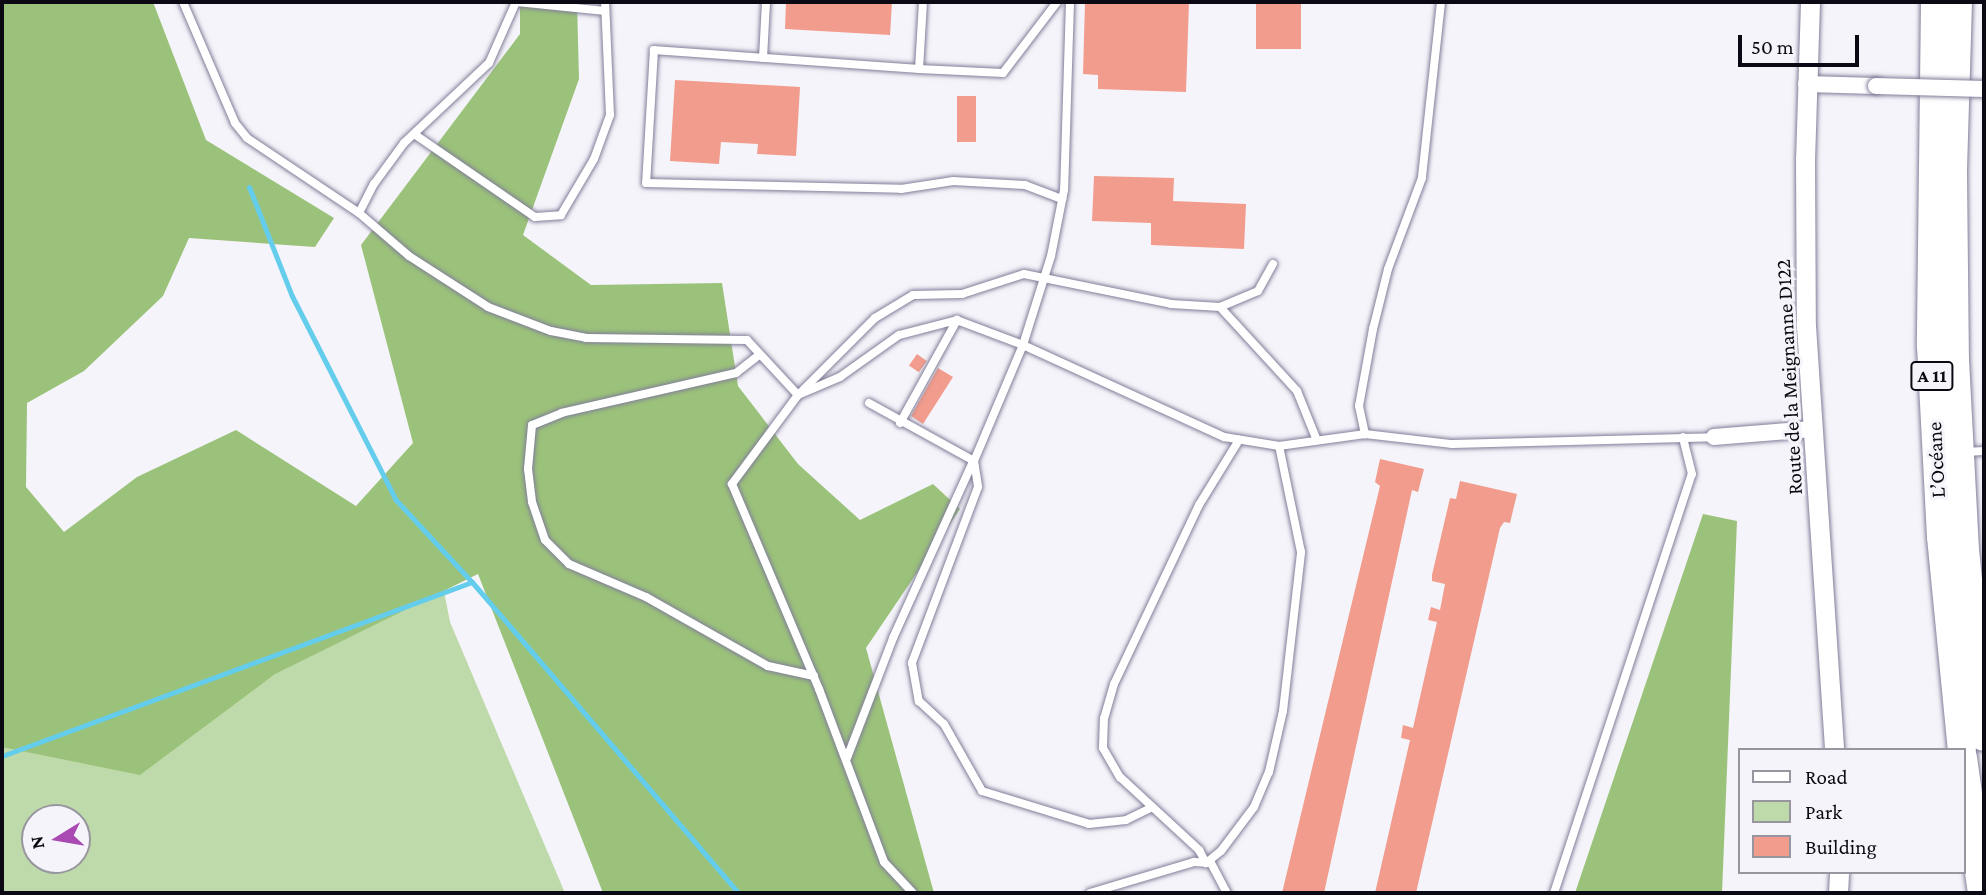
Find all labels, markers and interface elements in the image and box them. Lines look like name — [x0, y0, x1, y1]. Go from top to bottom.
scale bar — [1741, 21, 1862, 65]
text: 50 m — [1751, 35, 1794, 59]
street label: Route de la Meignanne D122 — [1770, 258, 1808, 496]
road number: A 11 — [1909, 360, 1955, 392]
street label: L’Océane — [1921, 421, 1951, 499]
legend — [1738, 748, 1965, 874]
text: Road — [1805, 765, 1848, 789]
text: Park — [1805, 800, 1842, 824]
north arrow — [21, 804, 91, 874]
text: N — [25, 834, 48, 851]
text: Building — [1805, 835, 1877, 859]

